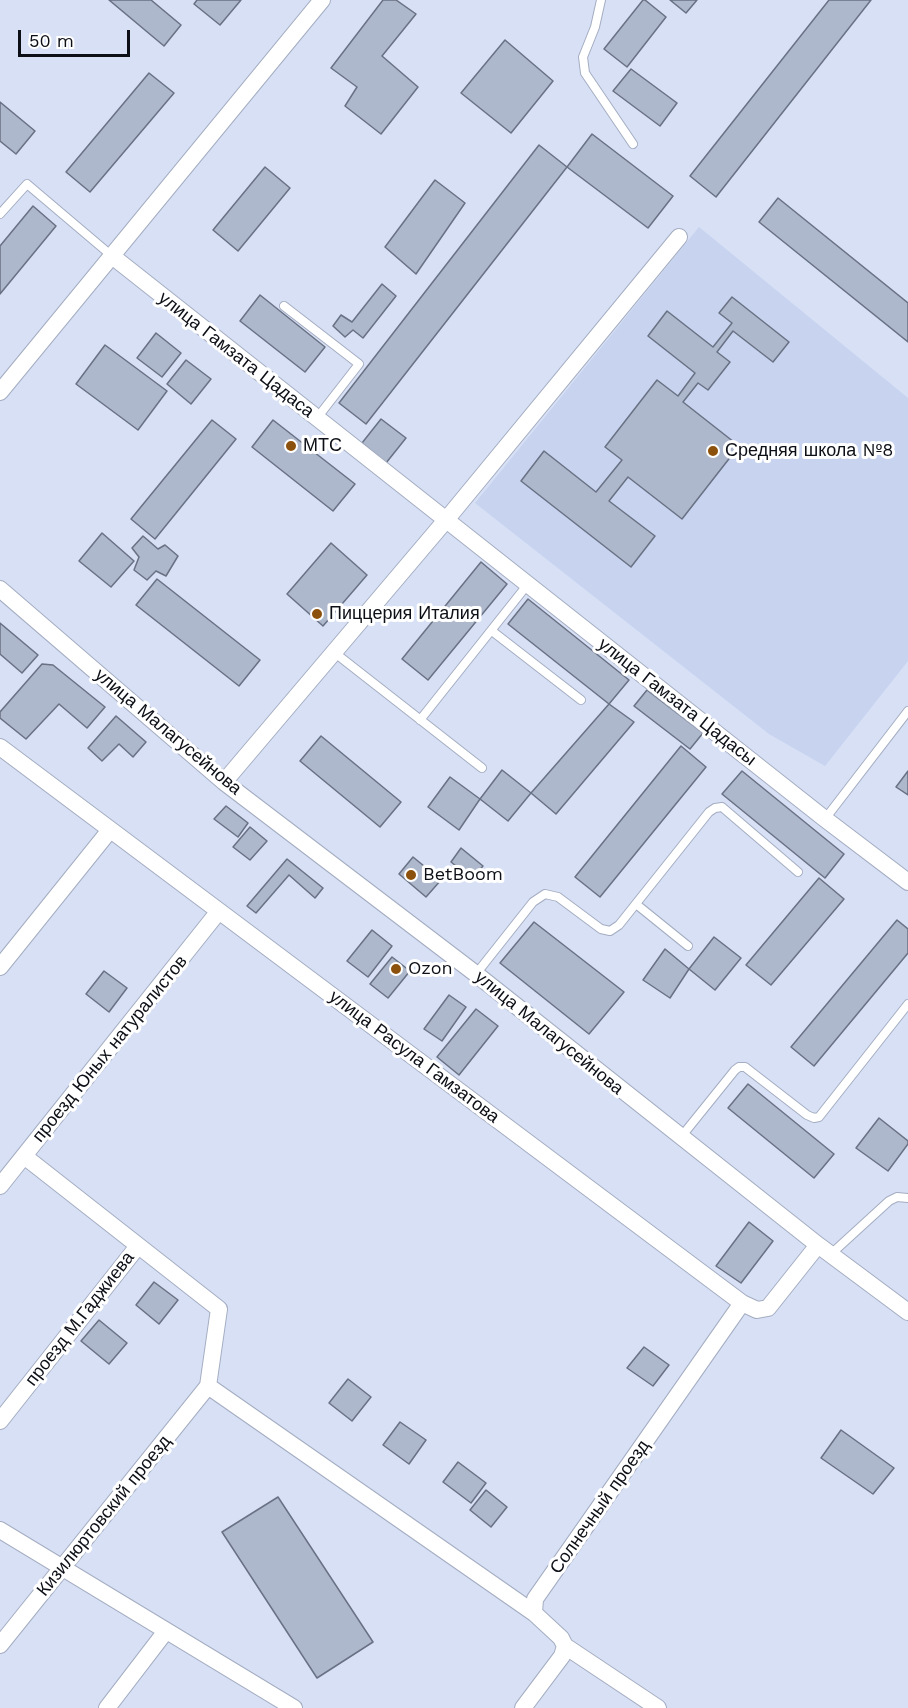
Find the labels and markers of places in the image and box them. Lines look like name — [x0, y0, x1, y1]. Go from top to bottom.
place label: МТС — [303, 435, 342, 457]
marker: МТС — [284, 439, 298, 453]
place label: Средняя школа №8 — [725, 440, 893, 462]
marker: Средняя школа №8 — [706, 444, 720, 458]
place label: Пиццерия Италия — [329, 603, 480, 625]
marker: Пиццерия Италия — [310, 607, 324, 621]
place label: BetBoom — [423, 864, 503, 886]
marker: BetBoom — [404, 868, 418, 882]
place label: Ozon — [408, 958, 453, 980]
marker: Ozon — [389, 962, 403, 976]

